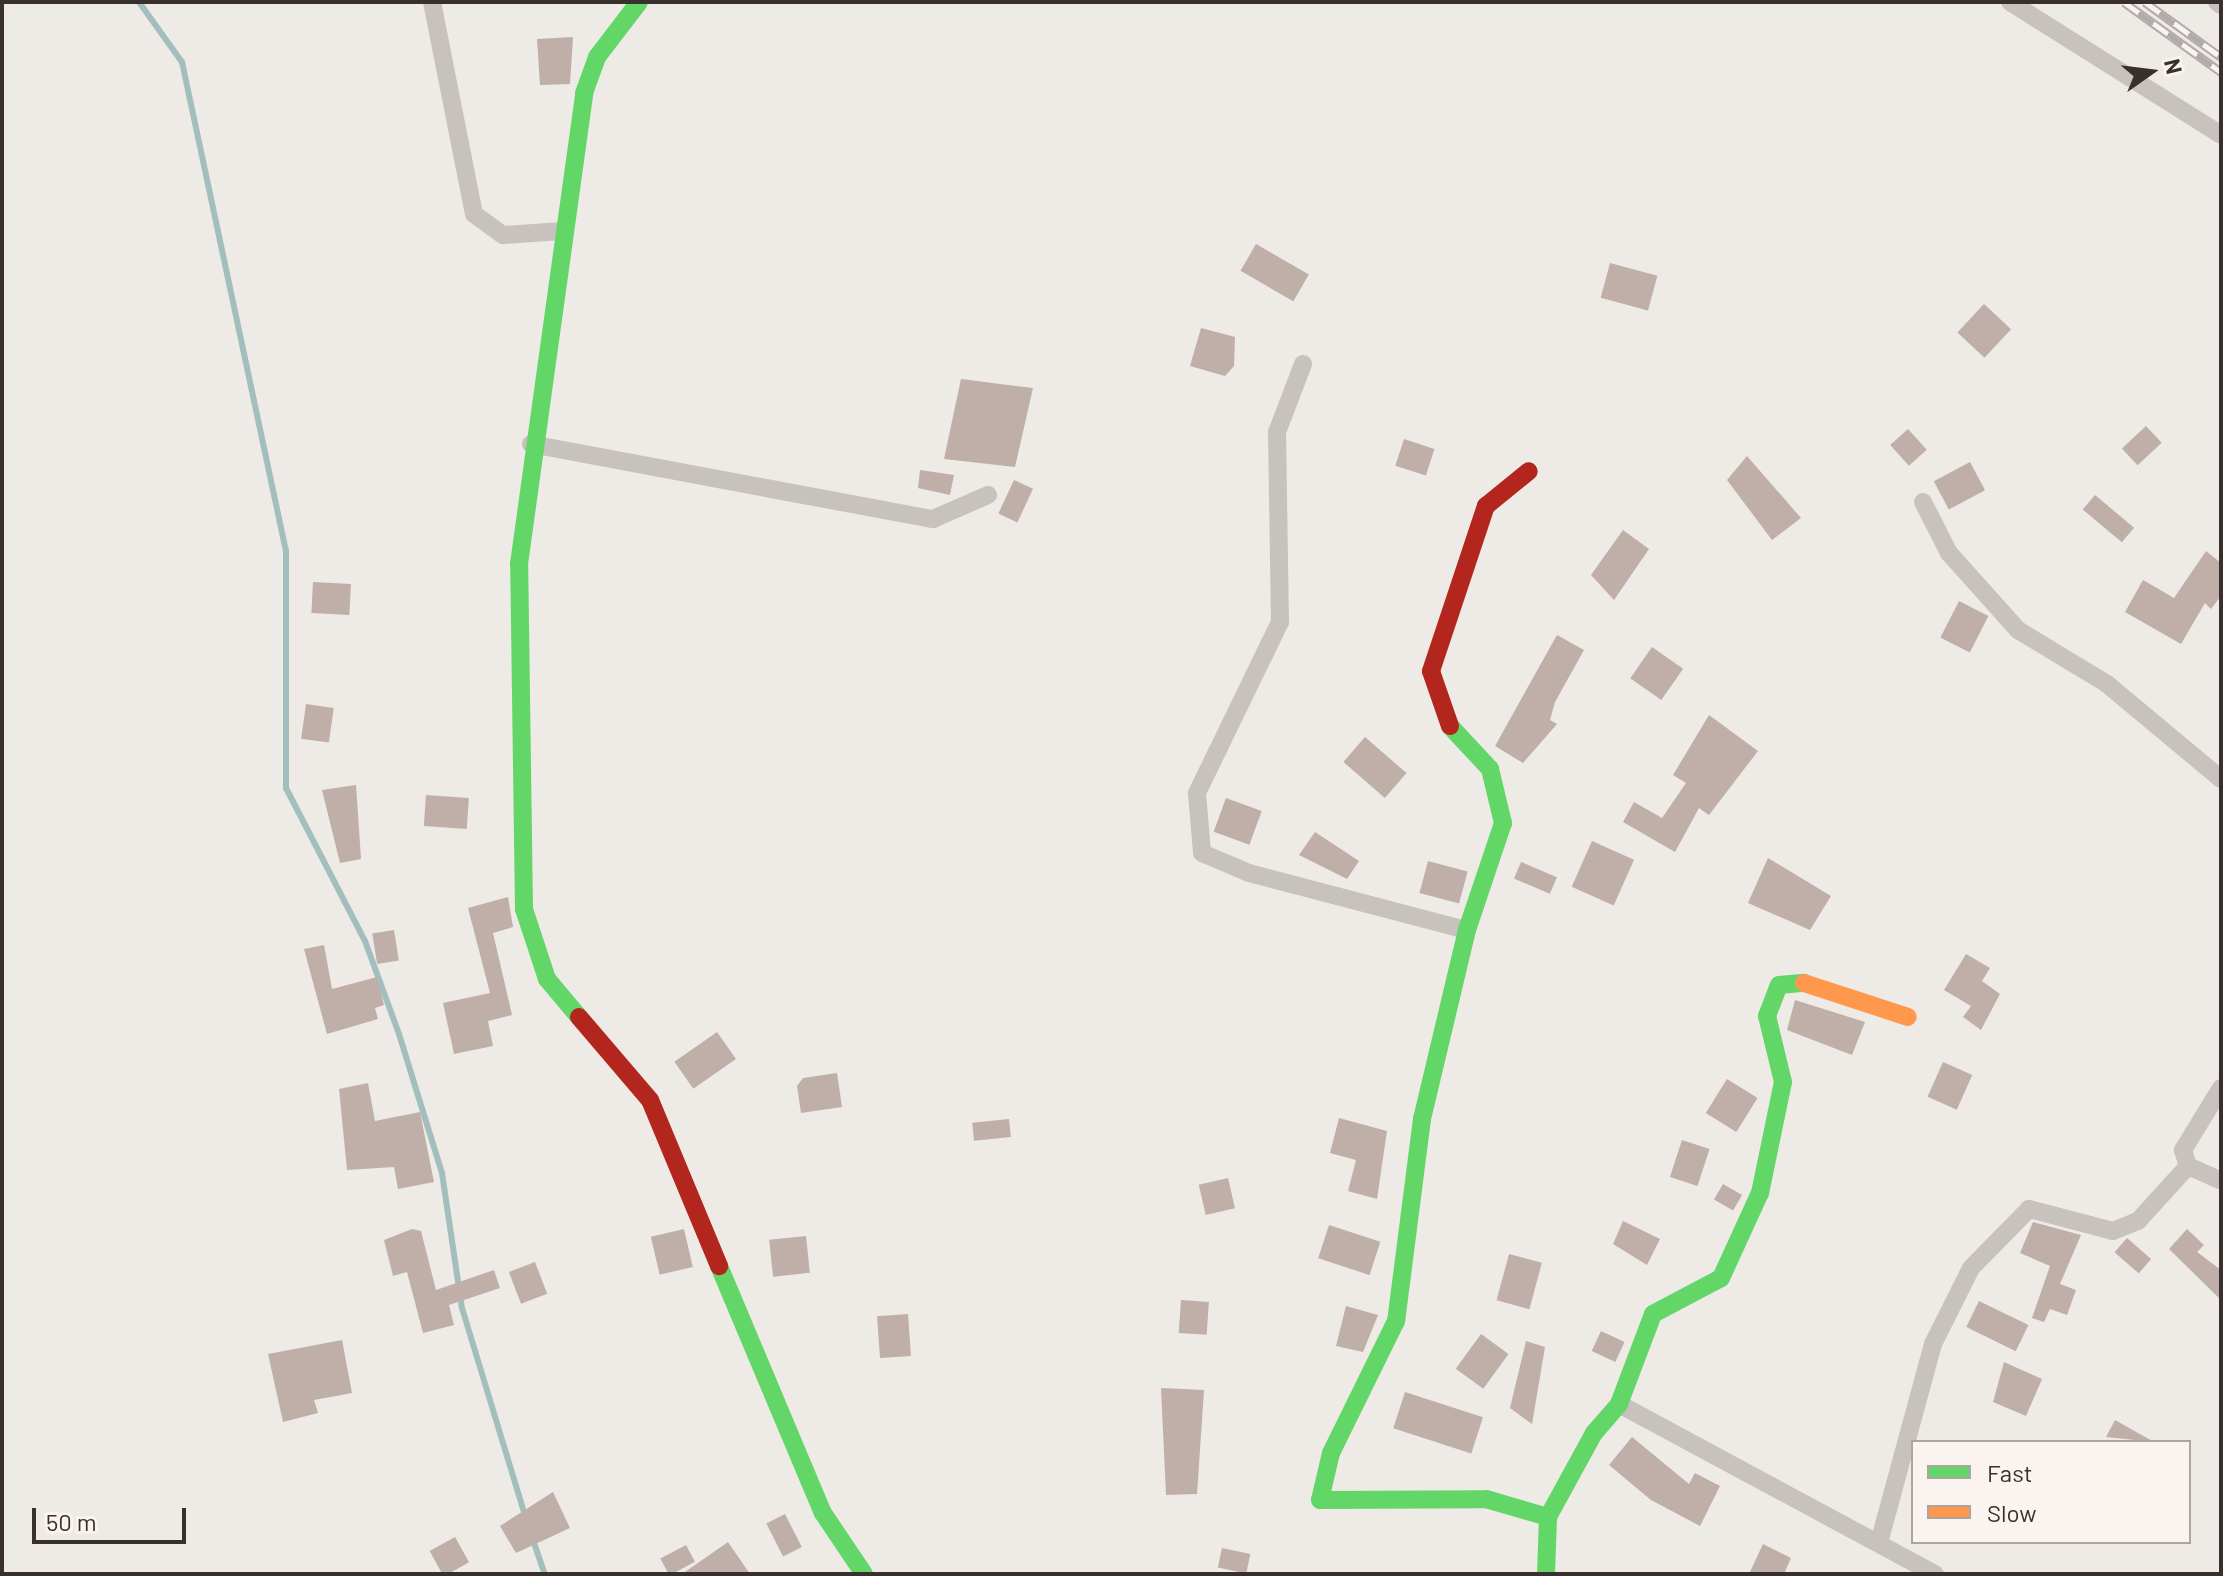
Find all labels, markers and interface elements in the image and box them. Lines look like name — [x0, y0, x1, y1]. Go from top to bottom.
north arrow — [2111, 32, 2191, 112]
text: N — [2160, 56, 2189, 76]
legend — [1911, 1440, 2191, 1544]
text: Fast — [1987, 1458, 2032, 1487]
scale bar — [36, 1492, 190, 1542]
text: Slow — [1987, 1498, 2036, 1527]
text: 50 m — [46, 1507, 97, 1536]

